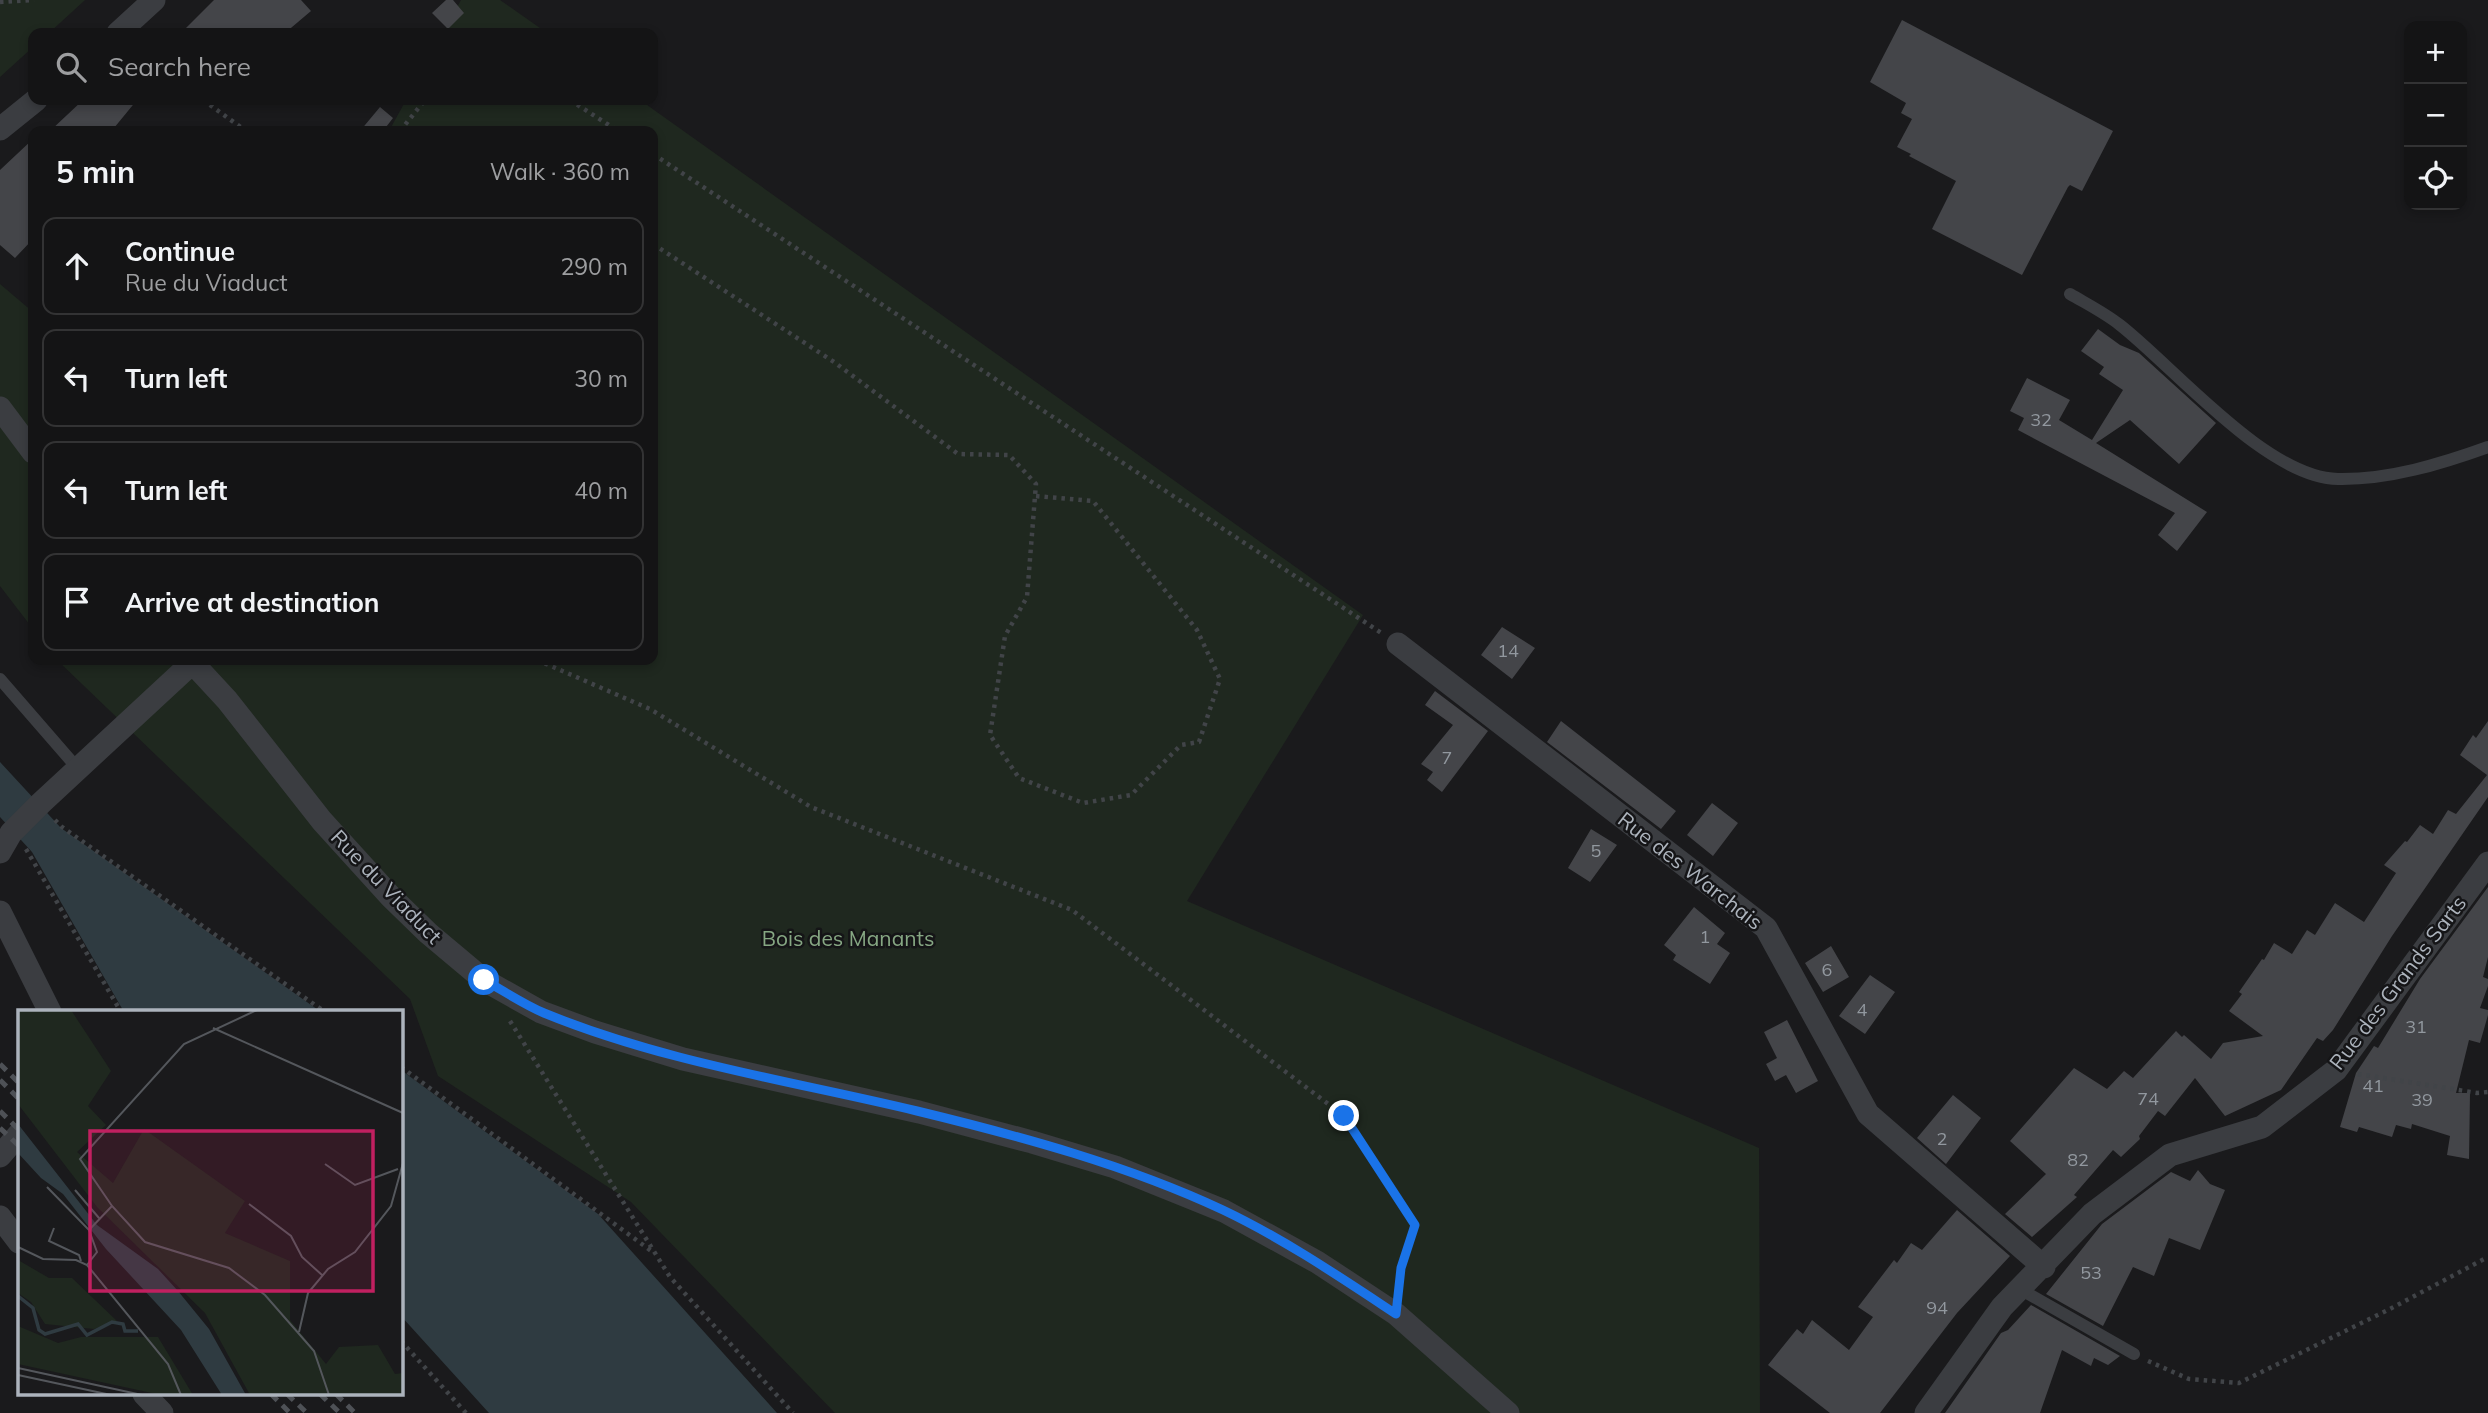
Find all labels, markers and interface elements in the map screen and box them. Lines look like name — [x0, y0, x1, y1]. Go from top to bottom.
map controls — [2404, 21, 2467, 210]
button: + — [2404, 21, 2467, 84]
search box — [28, 28, 658, 105]
icon: search — [52, 48, 90, 86]
text: Search here — [108, 50, 251, 83]
button: − — [2404, 84, 2467, 147]
button: locate — [2404, 147, 2467, 210]
text: 5 min — [56, 153, 135, 191]
text: Walk · 360 m — [490, 157, 630, 186]
text: Continue — [125, 235, 235, 268]
icon: ahead — [58, 247, 96, 285]
text: 290 m — [560, 252, 628, 281]
text: Rue du Viaduct — [125, 268, 288, 297]
icon: left — [58, 359, 96, 397]
text: Turn left — [125, 362, 227, 395]
text: 30 m — [574, 364, 628, 393]
house number: 32 — [2030, 408, 2052, 431]
icon: left — [58, 471, 96, 509]
text: Turn left — [125, 474, 227, 507]
text: 40 m — [574, 476, 628, 505]
icon: arrive — [58, 583, 96, 621]
text: Arrive at destination — [125, 586, 380, 619]
house number: 14 — [1497, 639, 1519, 662]
house number: 7 — [1442, 746, 1452, 769]
street label: Rue des Warchais — [1613, 806, 1768, 935]
street label: Rue du Viaduct — [326, 824, 448, 949]
house number: 5 — [1591, 839, 1602, 862]
street label: Rue des Grands Sarts — [2323, 890, 2471, 1075]
park label: Bois des Manants — [762, 925, 934, 951]
house number: 1 — [1700, 925, 1710, 948]
house number: 6 — [1822, 958, 1832, 981]
route start — [468, 964, 499, 995]
house number: 4 — [1857, 998, 1868, 1021]
inset map — [18, 1010, 402, 1396]
house number: 31 — [2405, 1015, 2427, 1038]
house number: 41 — [2362, 1074, 2384, 1097]
house number: 74 — [2137, 1087, 2159, 1110]
house number: 39 — [2411, 1088, 2433, 1111]
route end — [1328, 1100, 1359, 1131]
house number: 2 — [1937, 1127, 1947, 1150]
house number: 82 — [2067, 1148, 2089, 1171]
house number: 53 — [2080, 1261, 2102, 1284]
house number: 94 — [1926, 1296, 1948, 1319]

